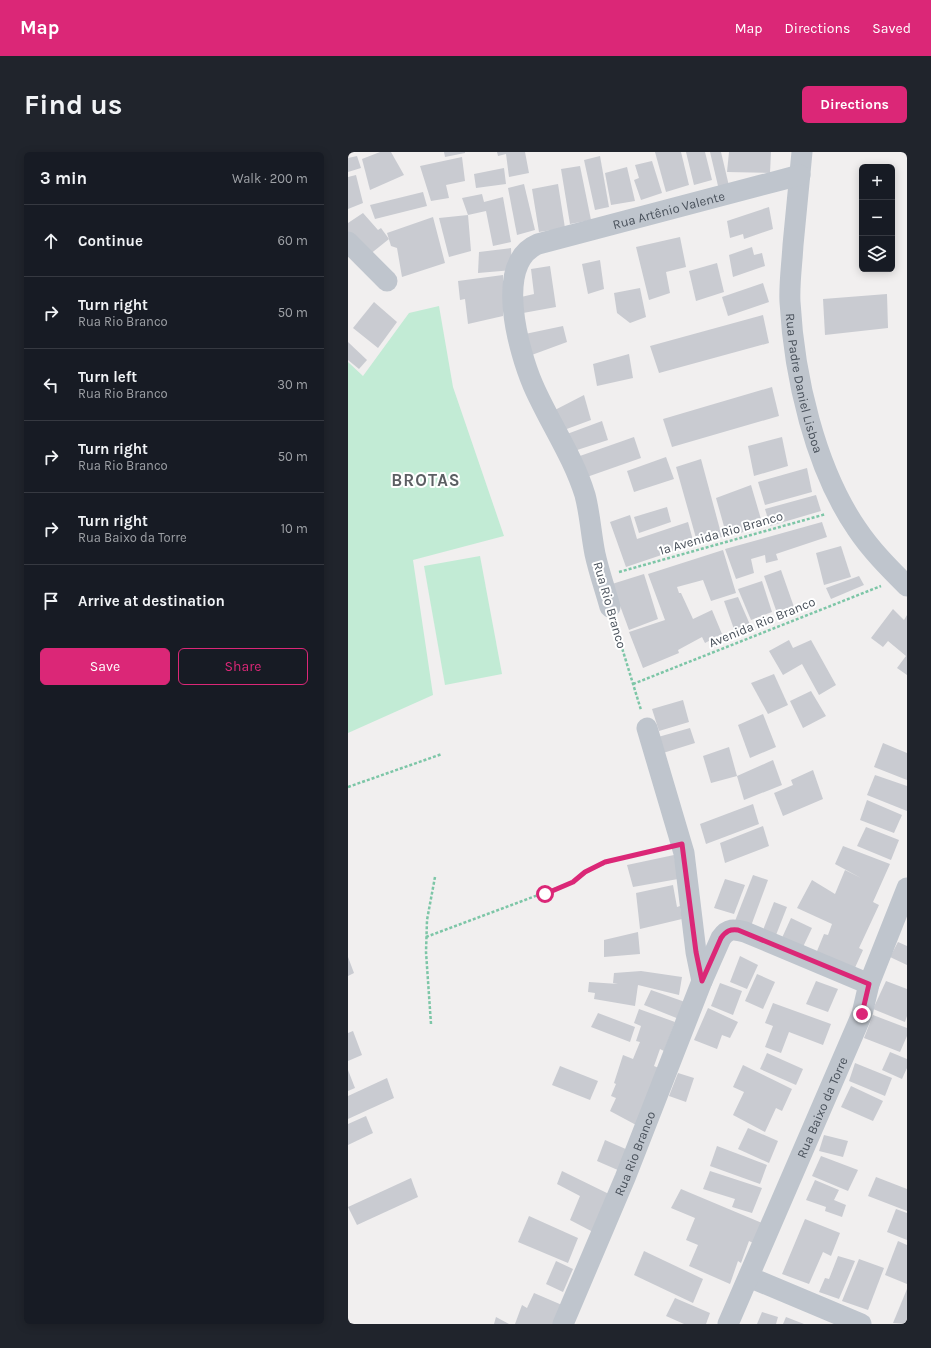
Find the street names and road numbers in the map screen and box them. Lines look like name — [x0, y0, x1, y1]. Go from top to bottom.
street label: Rua Artênio Valente — [611, 188, 727, 232]
street label: Rua Padre Daniel Lisboa — [783, 312, 826, 455]
street label: 1ª Avenida Rio Branco — [657, 508, 785, 558]
street label: Rua Rio Branco — [590, 560, 630, 650]
street label: Avenida Rio Branco — [706, 594, 818, 650]
street label: Rua Baixo da Torre — [793, 1054, 850, 1160]
street label: Rua Rio Branco — [611, 1109, 658, 1198]

